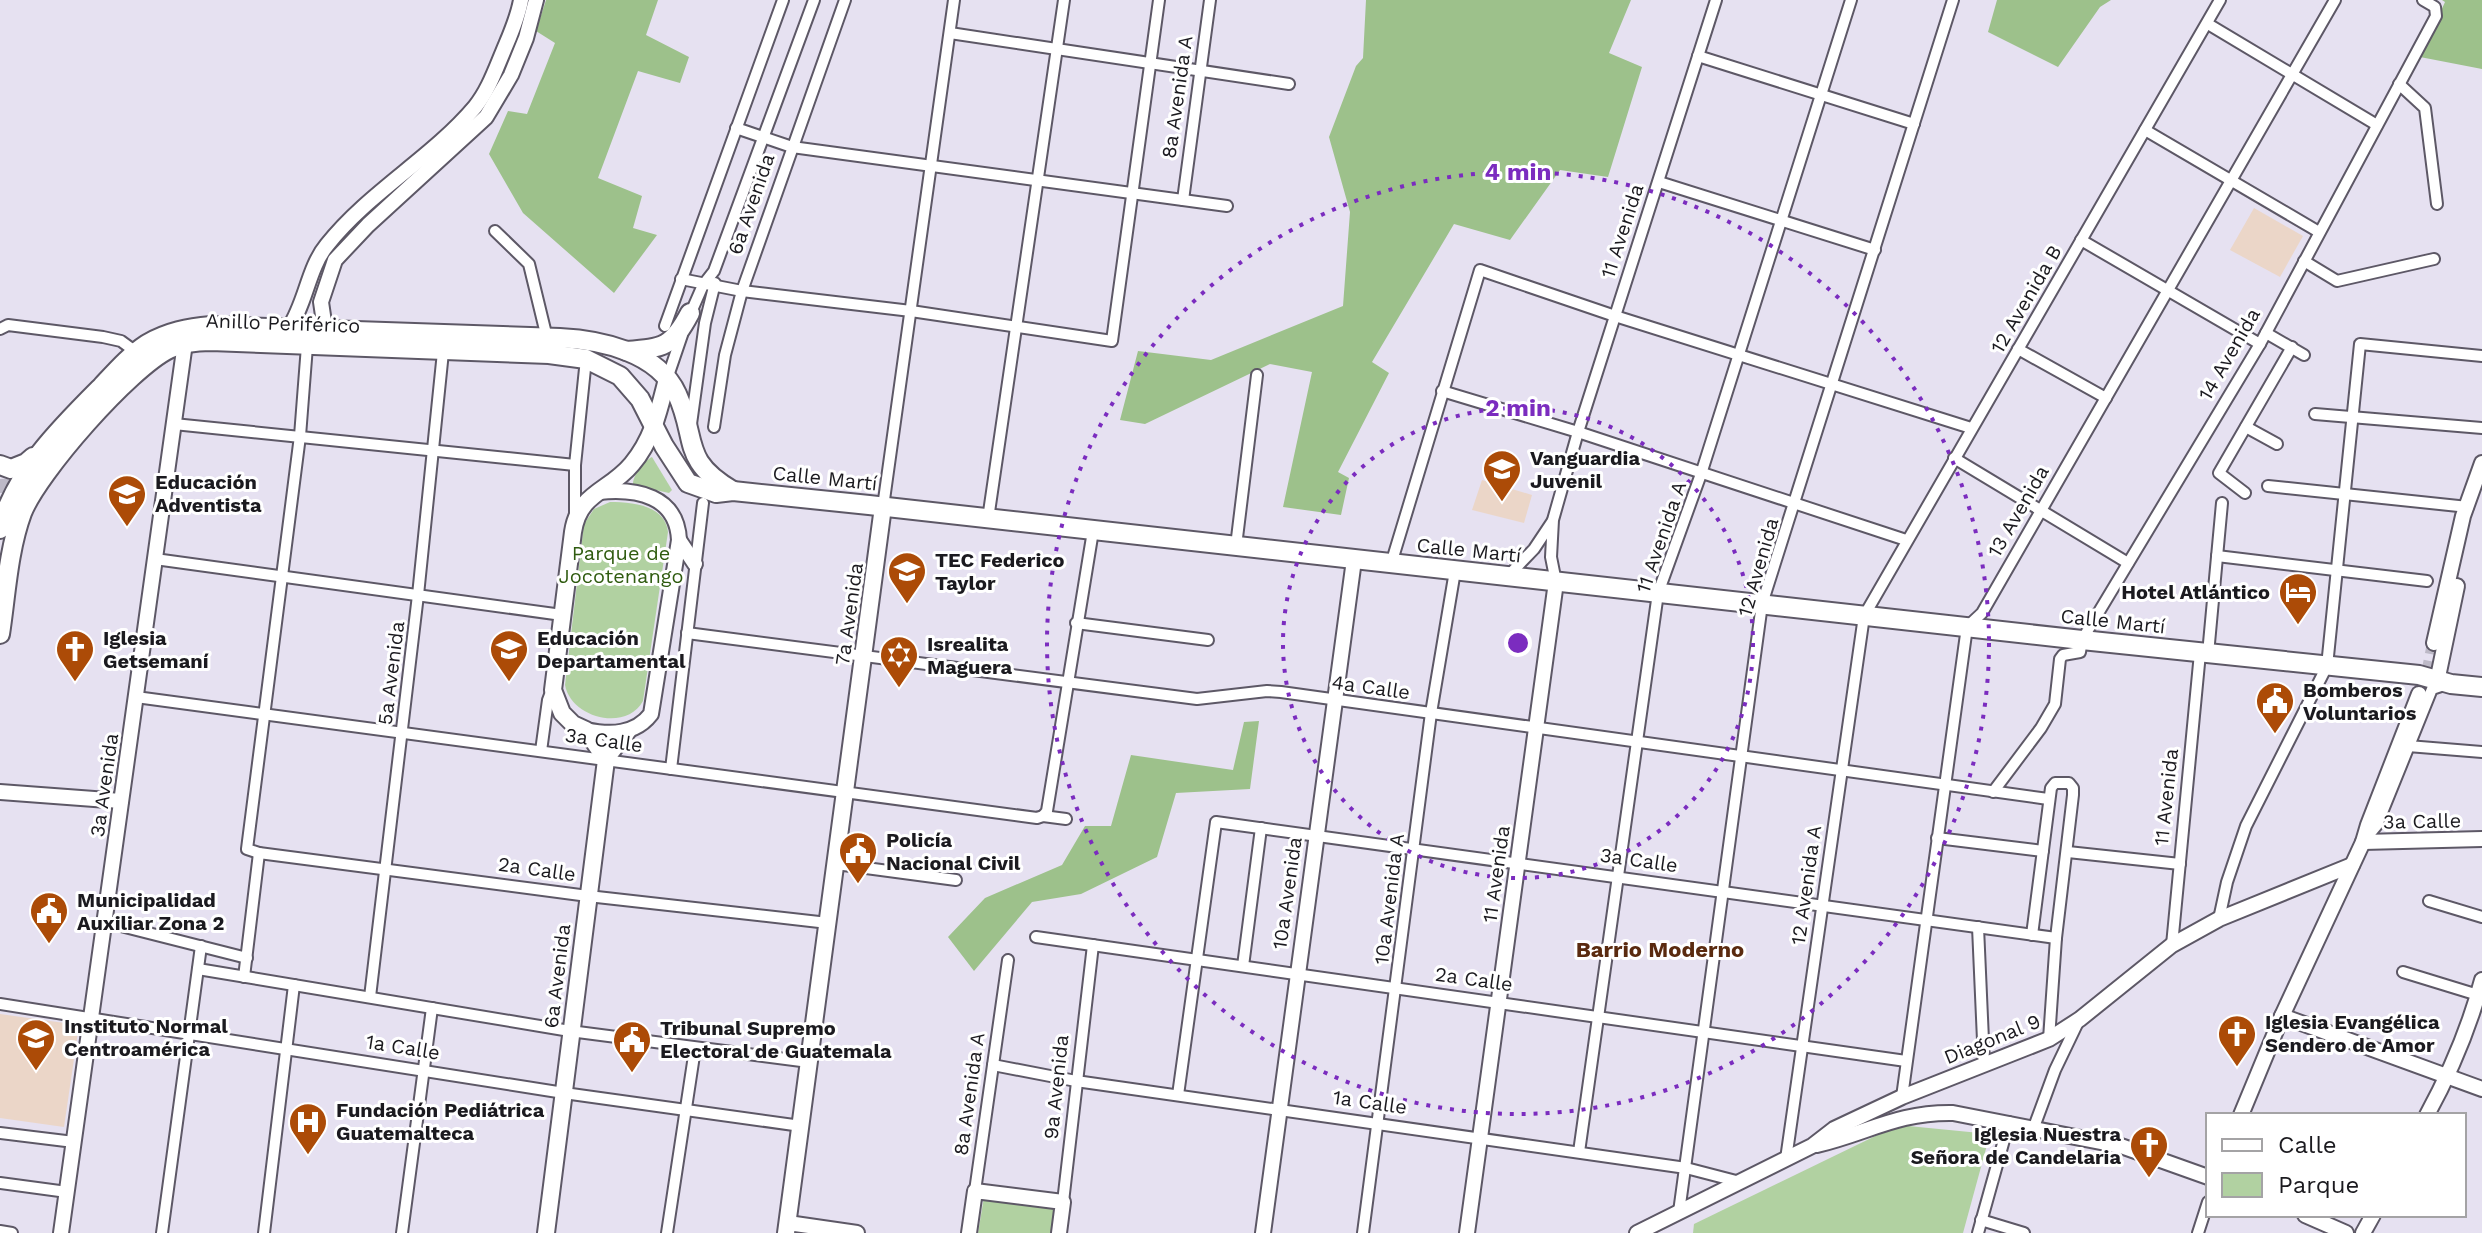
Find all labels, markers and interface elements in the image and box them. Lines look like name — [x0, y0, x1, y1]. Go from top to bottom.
street label: 8a Avenida A — [1156, 34, 1198, 160]
street label: 6a Avenida — [723, 150, 779, 258]
text: 4 min — [1485, 158, 1551, 186]
street label: 11 Avenida — [1595, 181, 1649, 281]
street label: 12 Avenida B — [1985, 241, 2067, 357]
street label: 14 Avenida — [2193, 304, 2265, 404]
street label: Anillo Periférico — [205, 308, 361, 338]
text: 2 min — [1485, 394, 1551, 422]
place label: Vanguardia Juvenil — [1530, 446, 1640, 493]
school or university icon: Vanguardia Juvenil — [1481, 448, 1523, 503]
street label: Calle Martí — [771, 461, 879, 495]
street label: 13 Avenida — [1982, 461, 2054, 561]
place label: Educación Adventista — [155, 470, 262, 517]
school or university icon: Educación Adventista — [106, 473, 148, 528]
street label: 11 Avenida A — [1631, 478, 1691, 596]
street label: 12 Avenida — [1732, 515, 1784, 619]
street label: Calle Martí — [1415, 533, 1523, 567]
park label: Parque de Jocotenango — [559, 541, 683, 588]
place label: TEC Federico Taylor — [935, 548, 1065, 595]
school or university icon: TEC Federico Taylor — [886, 550, 928, 605]
street label: 7a Avenida — [830, 561, 868, 667]
hotel icon: Hotel Atlántico — [2277, 571, 2319, 626]
place label: Hotel Atlántico — [2121, 580, 2270, 604]
street label: Calle Martí — [2059, 604, 2167, 638]
street label: 5a Avenida — [373, 620, 409, 726]
place label: Iglesia Getsemaní — [103, 626, 209, 673]
place label: Educación Departamental — [537, 626, 686, 673]
church icon: Iglesia Getsemaní — [54, 628, 96, 683]
school or university icon: Educación Departamental — [488, 628, 530, 683]
centre of rings — [1504, 629, 1532, 657]
place label: Isrealita Maguera — [927, 632, 1012, 679]
synagogue icon: Isrealita Maguera — [878, 634, 920, 689]
street label: 4a Calle — [1330, 670, 1412, 704]
place label: Bomberos Voluntarios — [2303, 678, 2417, 725]
public building icon: Bomberos Voluntarios — [2254, 680, 2296, 735]
street label: 3a Calle — [564, 723, 644, 757]
street label: 3a Avenida — [85, 732, 123, 838]
street label: 11 Avenida — [2149, 747, 2183, 847]
street label: 3a Calle — [2383, 808, 2461, 834]
street label: 11 Avenida — [1477, 824, 1515, 924]
street label: 12 Avenida A — [1786, 824, 1826, 946]
place label: Policía Nacional Civil — [886, 828, 1021, 875]
public building icon: Policía Nacional Civil — [837, 830, 879, 885]
street label: 10a Avenida A — [1369, 832, 1409, 966]
street label: 10a Avenida — [1267, 835, 1307, 951]
street label: 3a Calle — [1599, 843, 1679, 877]
street label: 2a Calle — [497, 852, 577, 886]
place label: Municipalidad Auxiliar Zona 2 — [77, 888, 224, 935]
public building icon: Municipalidad Auxiliar Zona 2 — [28, 890, 70, 945]
street label: 6a Avenida — [539, 922, 575, 1030]
district label: Barrio Moderno — [1576, 937, 1744, 962]
street label: 2a Calle — [1434, 962, 1514, 996]
street label: Diagonal 9 — [1940, 1009, 2044, 1069]
place label: Iglesia Evangélica Sendero de Amor — [2265, 1010, 2440, 1057]
church icon: Iglesia Evangélica Sendero de Amor — [2216, 1013, 2258, 1068]
place label: Instituto Normal Centroamérica — [64, 1014, 228, 1061]
place label: Tribunal Supremo Electoral de Guatemala — [660, 1016, 892, 1063]
school or university icon: Instituto Normal Centroamérica — [15, 1017, 57, 1072]
public building icon: Tribunal Supremo Electoral de Guatemala — [611, 1019, 653, 1074]
street label: 1a Calle — [364, 1029, 442, 1065]
street label: 8a Avenida A — [948, 1031, 990, 1157]
street label: 9a Avenida — [1039, 1033, 1073, 1141]
street label: 1a Calle — [1332, 1085, 1408, 1119]
place label: Fundación Pediátrica Guatemalteca — [336, 1098, 545, 1145]
hospital icon: Fundación Pediátrica Guatemalteca — [287, 1101, 329, 1156]
legend — [2206, 1113, 2466, 1217]
place label: Iglesia Nuestra Señora de Candelaria — [1911, 1122, 2121, 1169]
church icon: Iglesia Nuestra Señora de Candelaria — [2128, 1124, 2170, 1179]
text: Calle — [2278, 1131, 2337, 1159]
text: Parque — [2278, 1171, 2359, 1199]

